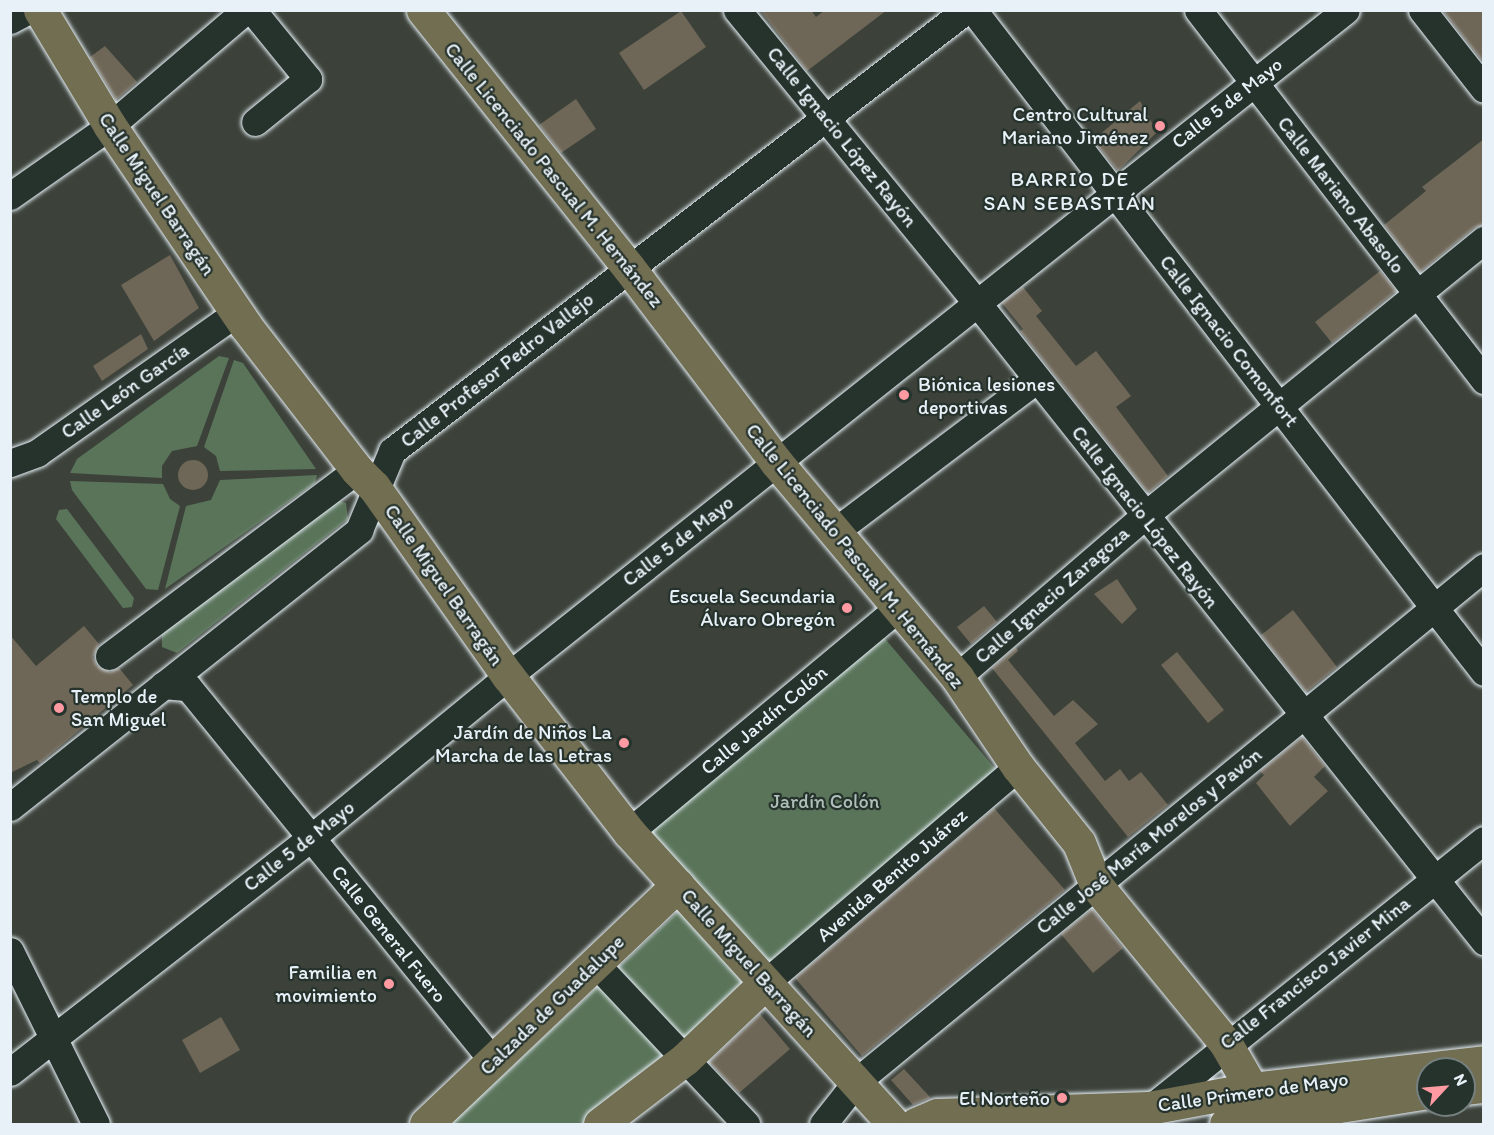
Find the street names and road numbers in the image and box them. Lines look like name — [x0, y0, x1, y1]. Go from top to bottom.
street label: Calle Licenciado Pascual M. Hernández — [440, 38, 668, 312]
street label: Calle Ignacio López Rayón — [762, 43, 922, 231]
street label: Calle 5 de Mayo — [1167, 52, 1287, 154]
street label: Calle Miguel Barragán — [94, 108, 220, 280]
street label: Calle Mariano Abasolo — [1272, 112, 1410, 278]
street label: Calle Ignacio Comonfort — [1155, 251, 1303, 431]
street label: Calle Profesor Pedro Vallejo — [396, 287, 598, 453]
street label: Calle León García — [56, 338, 194, 444]
street label: Calle Licenciado Pascual M. Hernández — [741, 419, 969, 693]
street label: Calle Ignacio López Rayón — [1067, 422, 1223, 612]
street label: Calle 5 de Mayo — [618, 490, 738, 592]
street label: Calle Miguel Barragán — [379, 500, 509, 670]
street label: Calle Ignacio Zaragoza — [970, 522, 1134, 668]
street label: Calle Jardín Colón — [696, 660, 832, 780]
street label: Calle José María Morelos y Pavón — [1032, 743, 1266, 939]
street label: Calle 5 de Mayo — [239, 795, 359, 897]
street label: Avenida Benito Juárez — [812, 803, 972, 947]
street label: Calle General Fuero — [326, 861, 452, 1007]
street label: Calle Miguel Barragán — [676, 884, 822, 1042]
street label: Calle Francisco Javier Mina — [1216, 892, 1414, 1054]
street label: Calzada de Guadalupe — [475, 930, 629, 1080]
street label: Calle Primero de Mayo — [1156, 1067, 1350, 1117]

